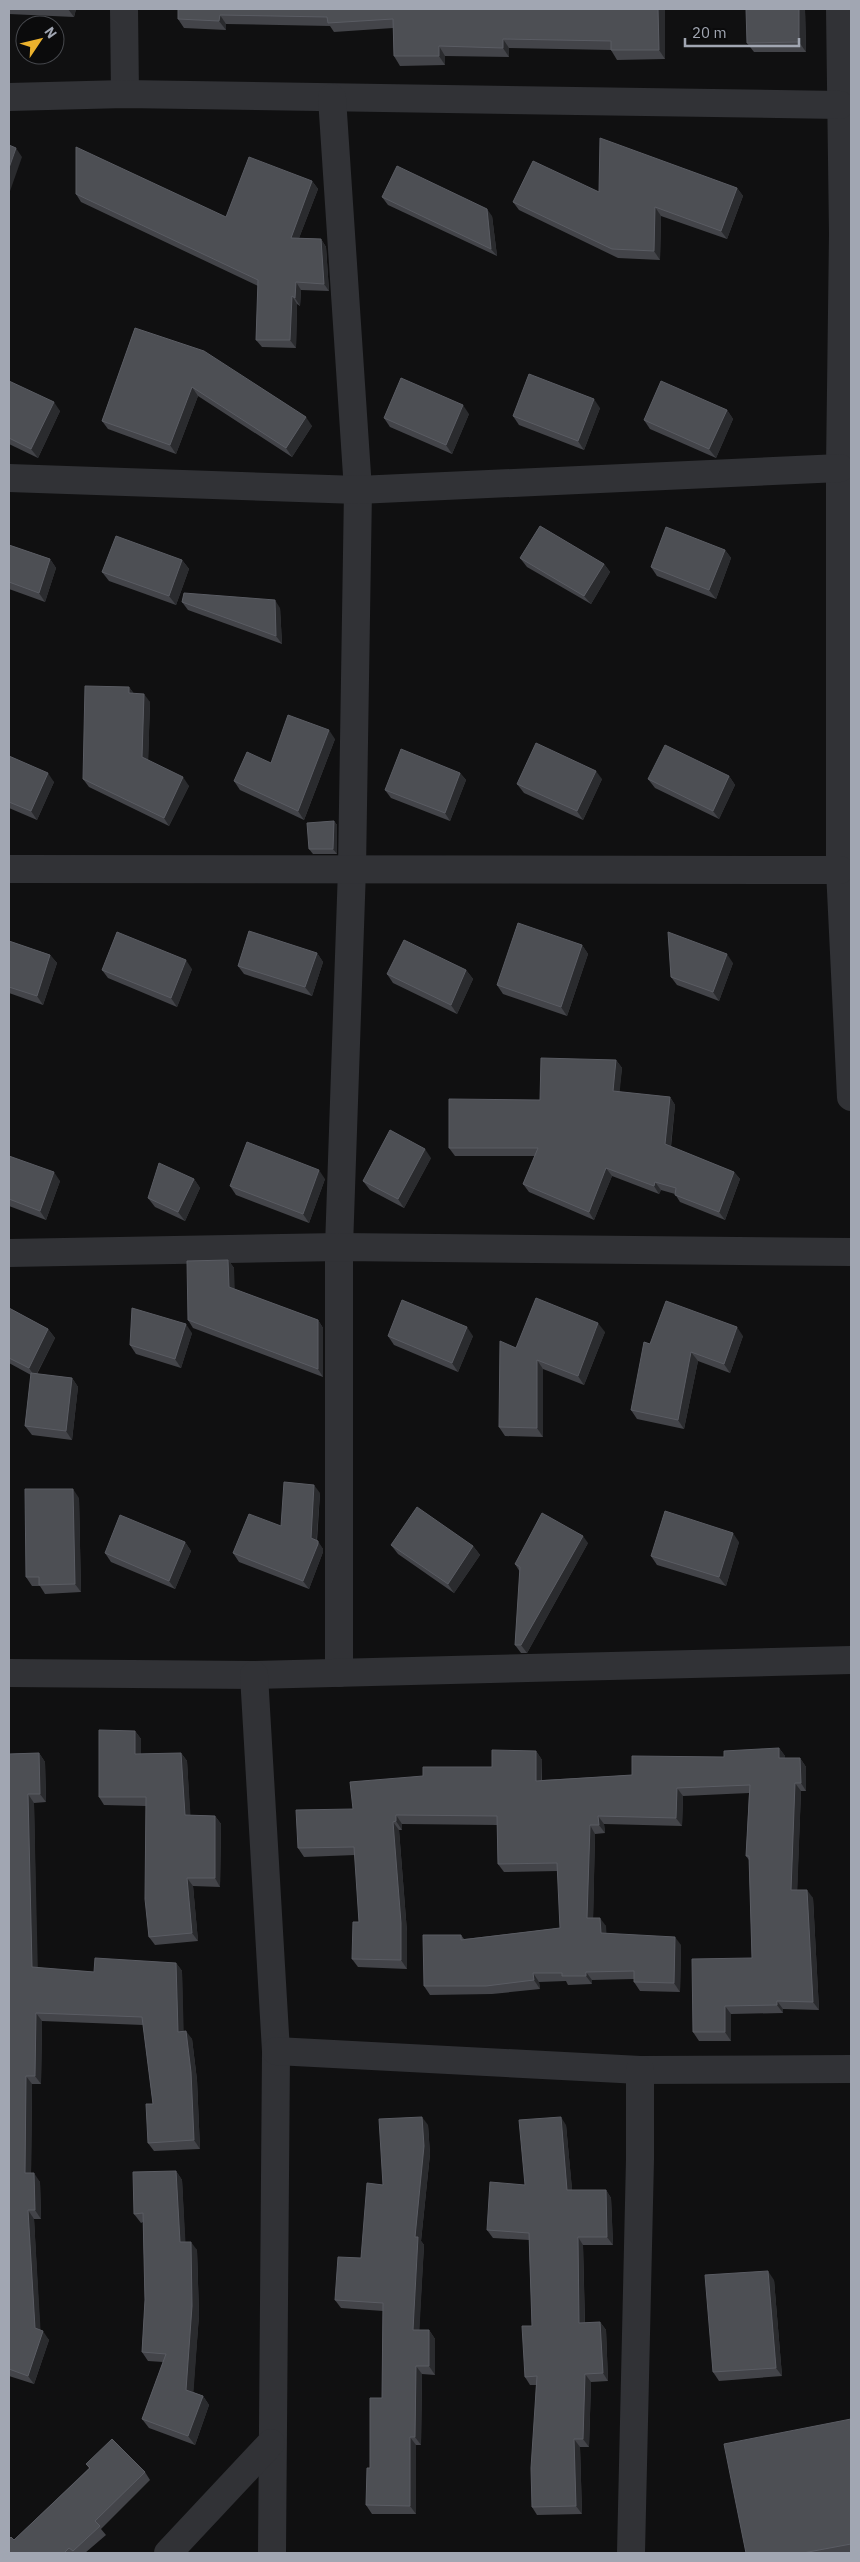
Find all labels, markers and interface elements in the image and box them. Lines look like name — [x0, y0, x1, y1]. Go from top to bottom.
north arrow — [15, 15, 65, 65]
scale bar — [685, 15, 799, 47]
text: N — [40, 23, 61, 42]
text: 20 m — [692, 23, 727, 42]

